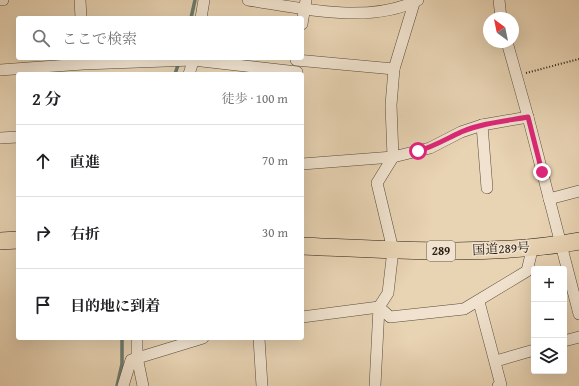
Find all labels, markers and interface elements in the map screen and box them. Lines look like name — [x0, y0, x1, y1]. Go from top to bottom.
north arrow — [483, 12, 519, 48]
search box — [16, 16, 304, 60]
icon: search — [30, 27, 52, 49]
text: ここで検索 — [62, 28, 137, 49]
text: 2 分 — [32, 86, 62, 111]
text: 徒歩 · 100 m — [222, 89, 288, 108]
route start — [409, 142, 427, 160]
icon: ahead — [32, 150, 54, 172]
text: 直進 — [70, 151, 100, 172]
text: 70 m — [262, 151, 288, 170]
route end — [533, 163, 551, 181]
icon: right — [32, 222, 54, 244]
text: 右折 — [70, 223, 100, 244]
text: 30 m — [262, 223, 288, 242]
street label: 国道289号 — [472, 238, 530, 259]
road number: 289 — [427, 241, 455, 261]
map controls — [531, 266, 567, 374]
button: + — [531, 266, 567, 302]
icon: arrive — [32, 294, 54, 316]
text: 目的地に到着 — [70, 295, 160, 316]
button: − — [531, 302, 567, 338]
button: layers — [531, 338, 567, 374]

